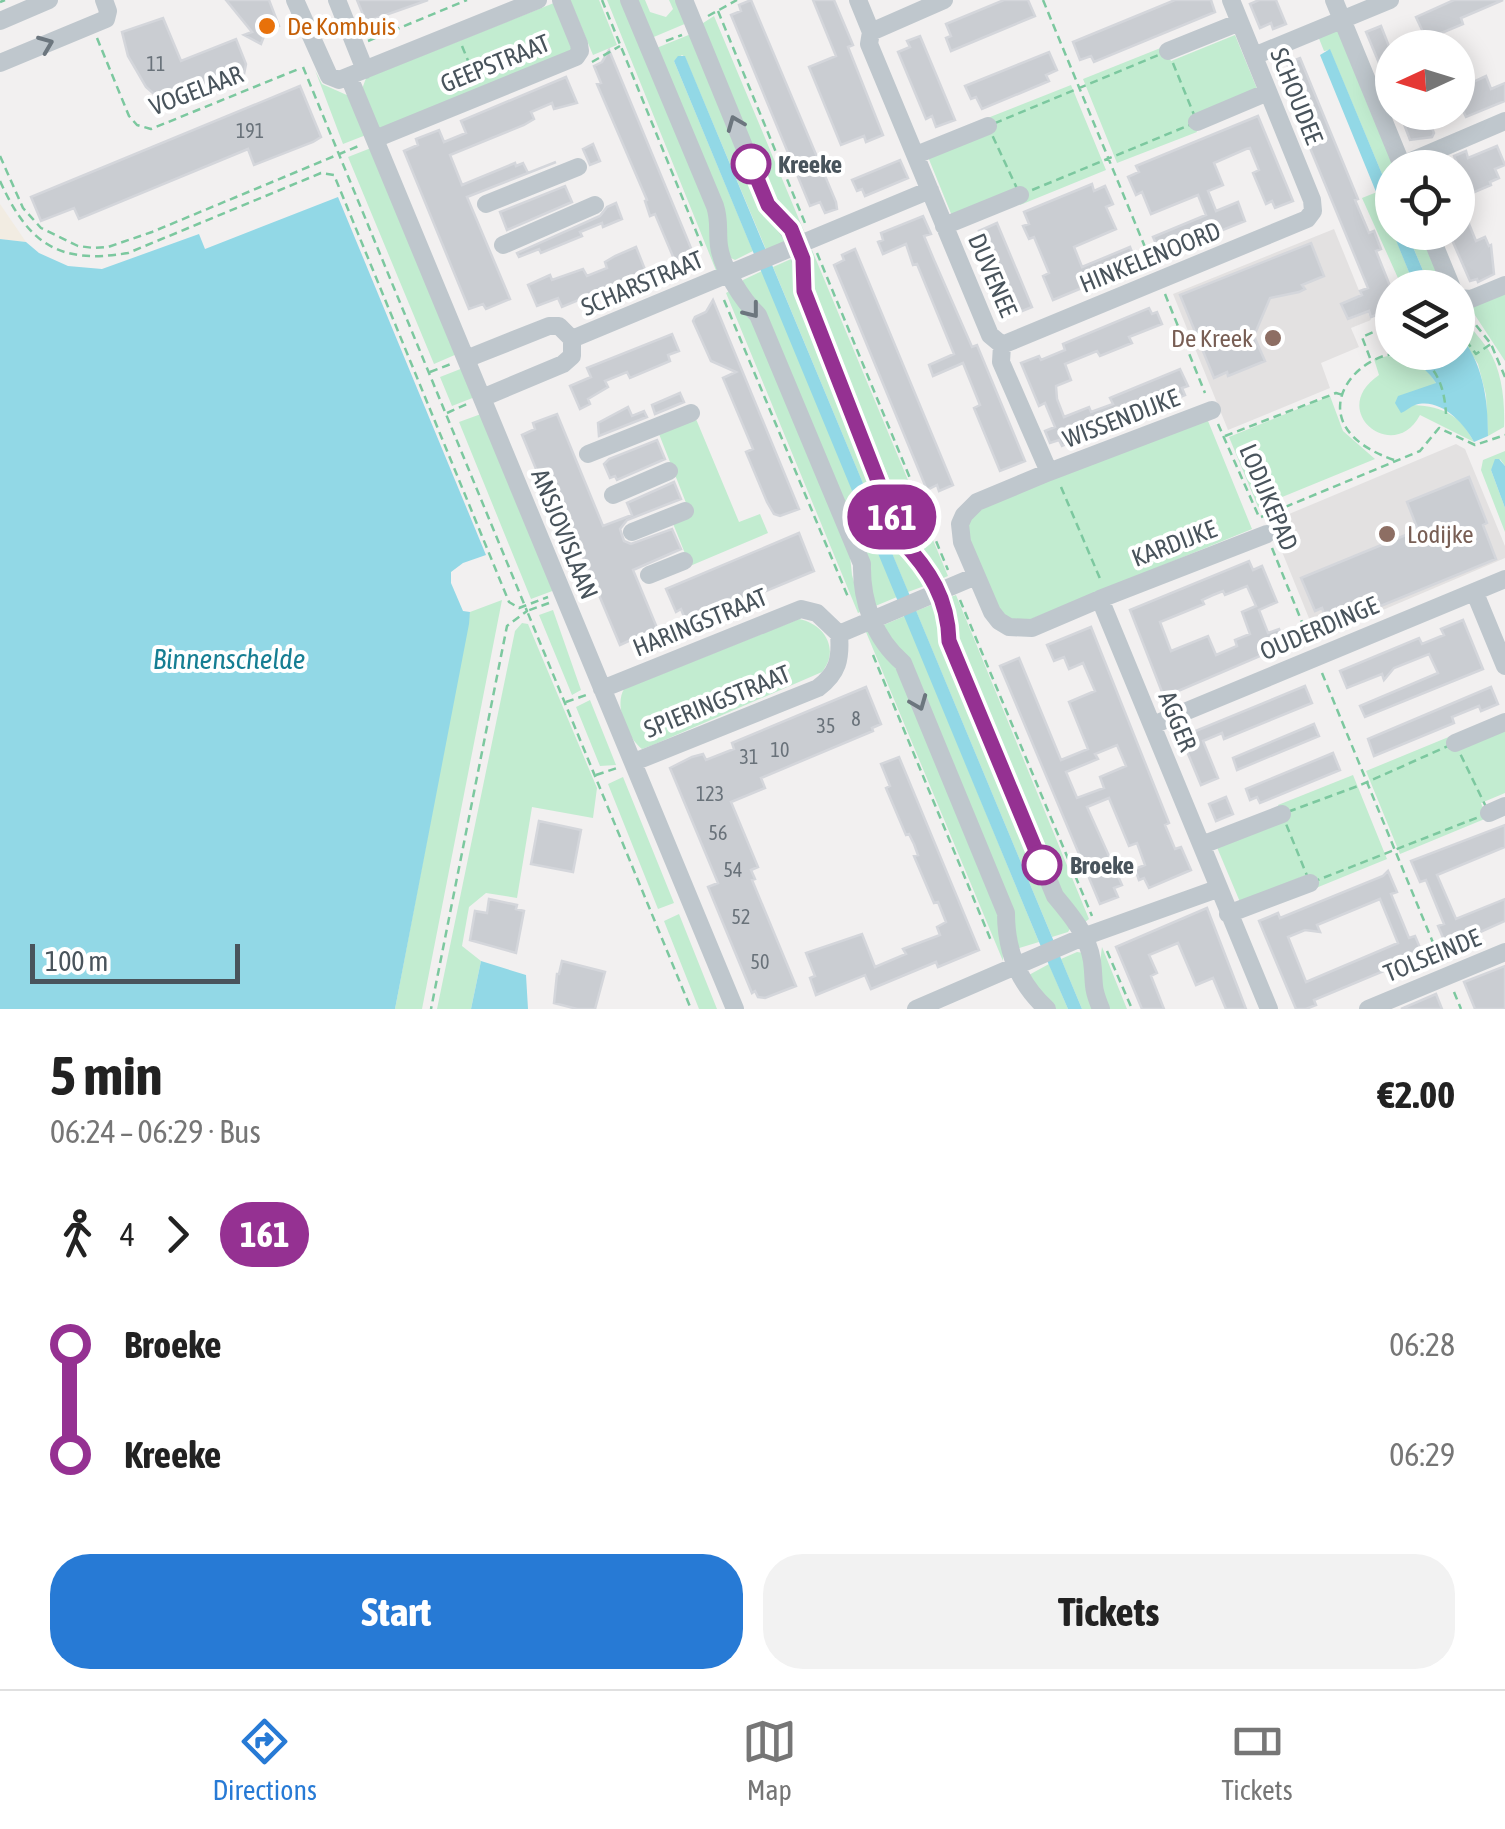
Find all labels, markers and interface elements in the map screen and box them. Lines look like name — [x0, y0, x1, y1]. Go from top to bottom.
place label: De Kombuis — [287, 12, 396, 40]
marker: De Kombuis — [256, 15, 278, 37]
street label: GEEPSTRAAT — [436, 28, 554, 98]
north arrow — [1375, 30, 1475, 130]
map controls — [1375, 30, 1475, 370]
one-way arrow — [36, 36, 54, 56]
street label: SCHOUDEE — [1265, 44, 1329, 148]
house number: 11 — [147, 52, 165, 75]
street label: VOGELAAR — [146, 59, 247, 120]
one-way arrow — [726, 116, 746, 133]
house number: 191 — [236, 119, 264, 142]
marker: Kreeke — [732, 145, 770, 183]
place label: Kreeke — [778, 150, 842, 178]
button: locate — [1375, 150, 1475, 250]
street label: HINKELENOORD — [1076, 216, 1224, 298]
street label: DUVENEE — [963, 229, 1023, 321]
street label: SCHARSTRAAT — [577, 245, 707, 321]
button: layers — [1375, 270, 1475, 370]
one-way arrow — [740, 300, 757, 318]
place label: De Kreek — [1171, 324, 1253, 352]
marker: De Kreek — [1262, 327, 1284, 349]
street label: WISSENDIJKE — [1059, 383, 1183, 453]
street label: LODIJKEPAD — [1234, 440, 1304, 554]
street label: ANSJOVISLAAN — [526, 465, 604, 603]
line badge: 161 — [834, 484, 950, 550]
text: 161 — [867, 497, 917, 537]
street label: KARDIJKE — [1128, 514, 1221, 572]
place label: Lodijke — [1407, 520, 1474, 548]
marker: Lodijke — [1376, 523, 1398, 545]
street label: HARINGSTRAAT — [629, 582, 771, 662]
street label: OUDERDINGE — [1256, 590, 1383, 665]
water label: Binnenschelde — [153, 643, 305, 675]
street label: SPIERINGSTRAAT — [640, 659, 794, 743]
street label: AGGER — [1153, 687, 1203, 755]
one-way arrow — [907, 692, 927, 710]
house number: 8 — [851, 707, 861, 730]
house number: 35 — [817, 714, 835, 737]
house number: 10 — [771, 738, 789, 761]
house number: 31 — [740, 745, 758, 768]
house number: 123 — [696, 782, 724, 805]
house number: 56 — [709, 821, 727, 844]
marker: Broeke — [1023, 846, 1061, 884]
place label: Broeke — [1070, 851, 1134, 879]
house number: 54 — [724, 858, 742, 881]
house number: 52 — [732, 905, 750, 928]
street label: TOLSEINDE — [1380, 923, 1485, 987]
scale bar — [30, 939, 240, 984]
text: 100 m — [45, 945, 108, 977]
house number: 50 — [751, 950, 769, 973]
text: 5 min — [50, 1044, 162, 1107]
text: €2.00 — [1378, 1073, 1455, 1116]
text: 06:24 – 06:29 · Bus — [50, 1113, 261, 1150]
icon: walk — [50, 1207, 105, 1262]
icon: forward — [150, 1207, 205, 1262]
text: 161 — [240, 1214, 289, 1254]
text: 4 — [120, 1216, 135, 1253]
text: Broeke — [124, 1323, 222, 1366]
text: 06:28 — [1389, 1326, 1455, 1363]
text: Kreeke — [124, 1433, 221, 1476]
text: 06:29 — [1389, 1436, 1455, 1473]
button: Start — [50, 1554, 743, 1669]
button: Tickets — [763, 1554, 1455, 1669]
tab: Directions — [212, 1714, 317, 1806]
tab: Map — [742, 1714, 797, 1806]
tab: Tickets — [1222, 1714, 1293, 1806]

